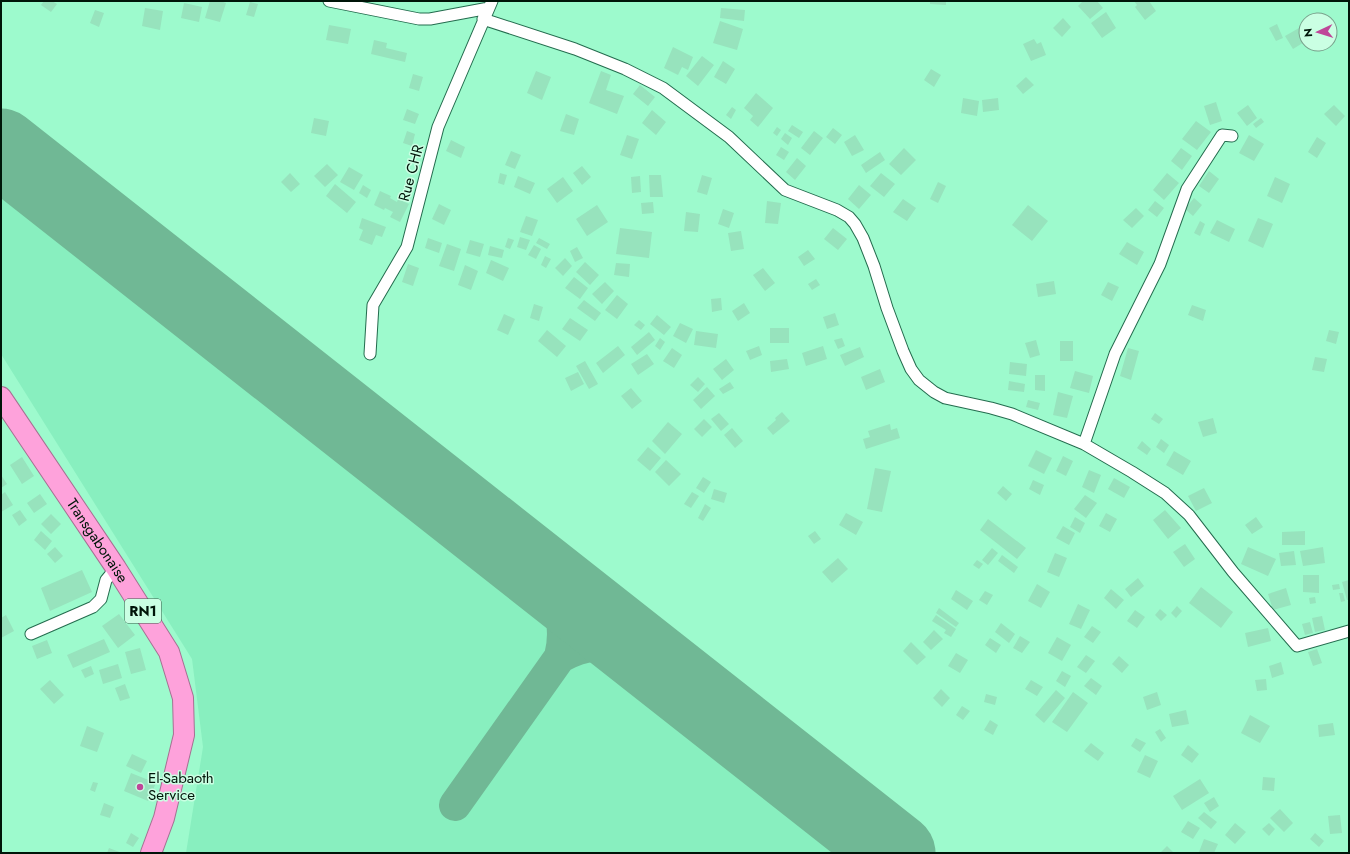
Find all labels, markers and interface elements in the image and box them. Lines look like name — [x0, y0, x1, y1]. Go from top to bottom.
north arrow — [1298, 12, 1338, 52]
text: N — [1300, 28, 1316, 38]
street label: Rue CHR — [393, 142, 429, 204]
street label: Transgabonaise — [61, 494, 134, 587]
road number: RN1 — [125, 599, 161, 623]
place label: El-Sabaoth Service — [148, 767, 214, 806]
marker: El-Sabaoth Service — [135, 782, 145, 792]

